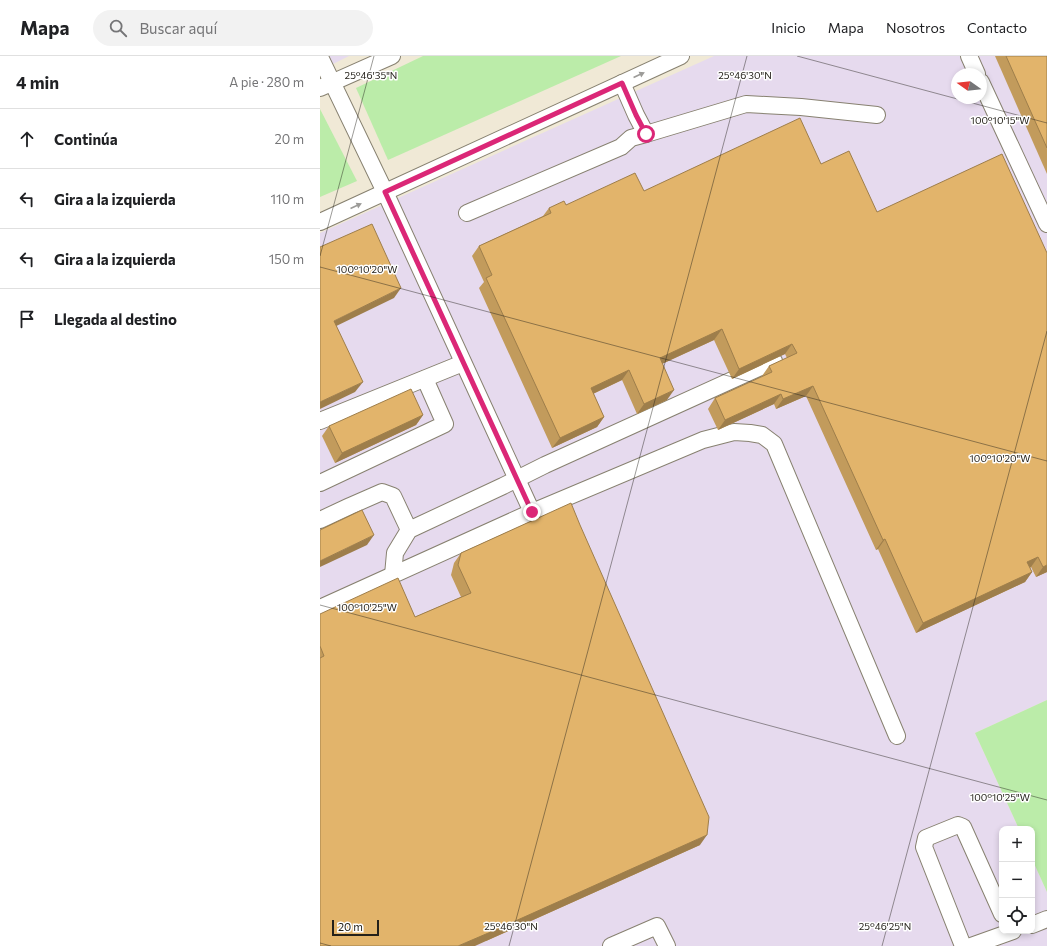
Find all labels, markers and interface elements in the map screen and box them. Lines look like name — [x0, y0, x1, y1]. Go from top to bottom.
search box — [93, 10, 373, 46]
text: Mapa — [20, 16, 69, 39]
icon: search — [107, 17, 129, 39]
text: Buscar aquí — [139, 19, 217, 37]
text: Inicio — [771, 19, 806, 36]
text: Mapa — [828, 19, 864, 36]
text: Nosotros — [886, 19, 945, 36]
text: Contacto — [967, 19, 1027, 36]
north arrow — [951, 68, 987, 104]
text: 25°46'35"N — [345, 69, 397, 81]
text: 25°46'30"N — [718, 69, 772, 81]
text: 4 min — [16, 72, 59, 93]
one-way arrow — [633, 72, 645, 78]
text: A pie · 280 m — [229, 74, 304, 90]
text: 100°10'15"W — [971, 114, 1029, 126]
route start — [637, 125, 655, 143]
icon: ahead — [16, 128, 38, 150]
text: Continúa — [54, 130, 118, 148]
text: 20 m — [275, 131, 304, 147]
icon: left — [16, 188, 38, 210]
text: Gira a la izquierda — [54, 190, 176, 208]
text: 110 m — [271, 191, 304, 207]
one-way arrow — [350, 203, 361, 209]
icon: left — [16, 248, 38, 270]
text: Gira a la izquierda — [54, 250, 176, 268]
text: 150 m — [269, 251, 304, 267]
text: 100°10'20"W — [337, 263, 397, 275]
icon: arrive — [16, 308, 38, 330]
text: Llegada al destino — [54, 310, 177, 328]
text: 100°10'20"W — [970, 452, 1030, 464]
route end — [523, 503, 541, 521]
text: 100°10'25"W — [337, 601, 397, 613]
text: 100°10'25"W — [970, 791, 1030, 803]
map controls — [999, 826, 1035, 934]
button: + — [999, 826, 1035, 862]
button: − — [999, 862, 1035, 898]
button: locate — [999, 898, 1035, 934]
scale bar — [332, 918, 379, 937]
text: 20 m — [338, 920, 363, 933]
text: 25°46'30"N — [484, 920, 538, 932]
text: 25°46'25"N — [859, 920, 911, 932]

